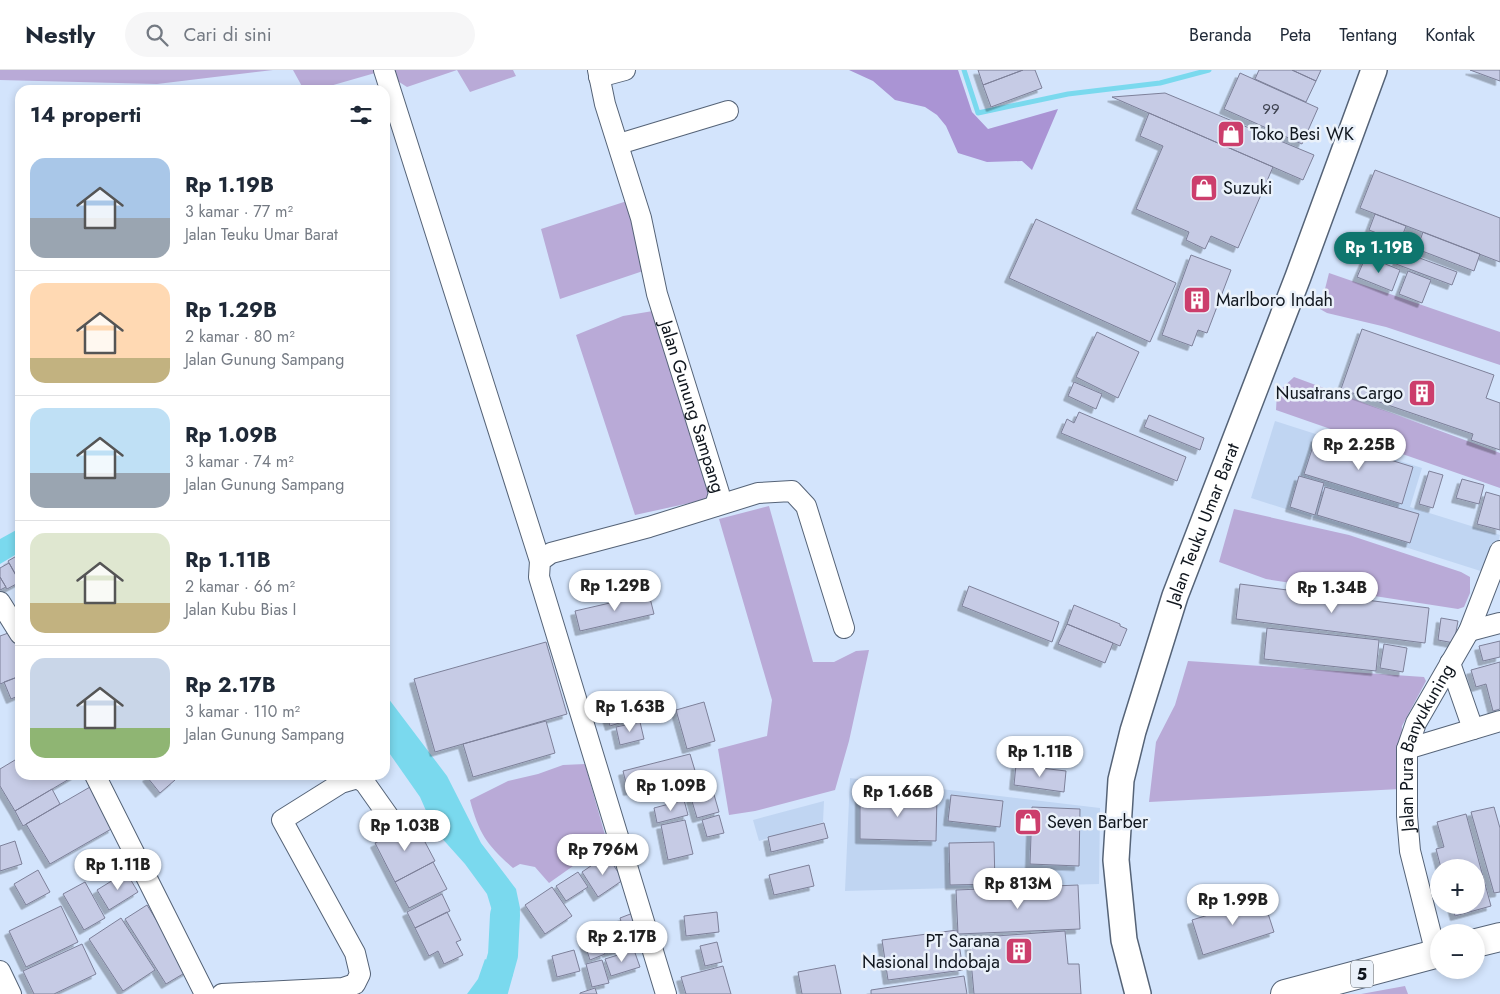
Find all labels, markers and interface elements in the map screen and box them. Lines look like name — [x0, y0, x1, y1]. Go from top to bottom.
search box — [125, 12, 475, 57]
text: Nestly — [25, 17, 95, 52]
icon: search — [143, 21, 171, 49]
text: Cari di sini — [183, 21, 272, 48]
text: Beranda — [1189, 22, 1252, 48]
text: Peta — [1280, 22, 1311, 48]
text: Tentang — [1339, 22, 1397, 48]
text: Kontak — [1425, 22, 1475, 48]
house number: 99 — [1262, 98, 1280, 120]
text: 14 properti — [30, 100, 141, 130]
icon: filters — [347, 101, 375, 129]
shop icon: Toko Besi WK — [1216, 119, 1246, 149]
place label: Toko Besi WK — [1250, 121, 1355, 147]
text: Rp 1.19B — [185, 170, 274, 200]
shop icon: Suzuki — [1189, 173, 1219, 203]
place label: Suzuki — [1223, 175, 1272, 201]
icon: home — [70, 178, 130, 238]
text: 3 kamar · 77 m² — [185, 200, 293, 223]
text: Jalan Teuku Umar Barat — [185, 223, 338, 246]
pin: Rp 1.19B — [1327, 232, 1431, 274]
text: Rp 1.19B — [1345, 236, 1413, 259]
building icon: Marlboro Indah — [1182, 285, 1212, 315]
place label: Marlboro Indah — [1216, 287, 1333, 313]
text: Rp 1.29B — [185, 295, 277, 325]
icon: home — [70, 303, 130, 363]
street label: Jalan Gunung Sampang — [652, 315, 731, 496]
text: 2 kamar · 80 m² — [185, 325, 295, 348]
text: Jalan Gunung Sampang — [185, 348, 344, 371]
building icon: Nusatrans Cargo — [1407, 378, 1437, 408]
place label: Nusatrans Cargo — [1275, 380, 1403, 406]
text: Rp 1.09B — [185, 420, 277, 450]
icon: home — [70, 428, 130, 488]
pin: Rp 2.25B — [1307, 428, 1411, 471]
text: Rp 2.25B — [1323, 433, 1395, 456]
street label: Jalan Teuku Umar Barat — [1159, 439, 1246, 611]
text: 3 kamar · 74 m² — [185, 450, 294, 473]
text: Jalan Gunung Sampang — [185, 473, 344, 496]
text: Rp 1.11B — [185, 545, 271, 575]
icon: home — [70, 553, 130, 613]
pin: Rp 1.29B — [563, 570, 667, 612]
pin: Rp 1.34B — [1280, 572, 1384, 614]
text: Rp 1.29B — [580, 574, 650, 597]
text: 2 kamar · 66 m² — [185, 575, 295, 598]
text: Rp 1.34B — [1297, 576, 1367, 599]
text: Jalan Kubu Bias I — [185, 598, 296, 621]
street label: Jalan Pura Banyukuning — [1394, 659, 1460, 835]
text: Rp 2.17B — [185, 670, 276, 700]
icon: home — [70, 678, 130, 738]
pin: Rp 1.63B — [578, 690, 682, 733]
text: Rp 1.63B — [595, 695, 665, 718]
text: 3 kamar · 110 m² — [185, 700, 300, 723]
text: Jalan Gunung Sampang — [185, 723, 344, 746]
pin: Rp 1.11B — [988, 736, 1092, 778]
text: Rp 1.11B — [1007, 740, 1073, 763]
pin: Rp 1.09B — [619, 770, 723, 812]
text: Rp 1.09B — [636, 774, 706, 797]
pin: Rp 1.66B — [846, 776, 950, 818]
text: Rp 1.66B — [863, 780, 933, 803]
shop icon: Seven Barber — [1013, 807, 1043, 837]
place label: Seven Barber — [1047, 809, 1149, 835]
pin: Rp 1.03B — [353, 810, 457, 852]
text: Rp 1.03B — [370, 814, 440, 837]
pin: Rp 796M — [557, 834, 649, 876]
text: Rp 796M — [568, 838, 638, 861]
pin: Rp 1.11B — [66, 848, 170, 891]
text: Rp 1.11B — [85, 853, 151, 876]
map controls — [1430, 859, 1485, 979]
button: + — [1430, 859, 1485, 914]
pin: Rp 813M — [972, 868, 1064, 910]
text: Rp 813M — [984, 872, 1052, 895]
pin: Rp 1.99B — [1181, 884, 1285, 926]
text: Rp 1.99B — [1198, 888, 1268, 911]
pin: Rp 2.17B — [570, 920, 674, 963]
button: − — [1430, 924, 1485, 979]
text: Rp 2.17B — [587, 925, 657, 948]
place label: PT Sarana Nasional Indobaja — [862, 928, 1000, 975]
building icon: PT Sarana Nasional Indobaja — [1004, 936, 1034, 966]
road number: 5 — [1351, 961, 1373, 988]

